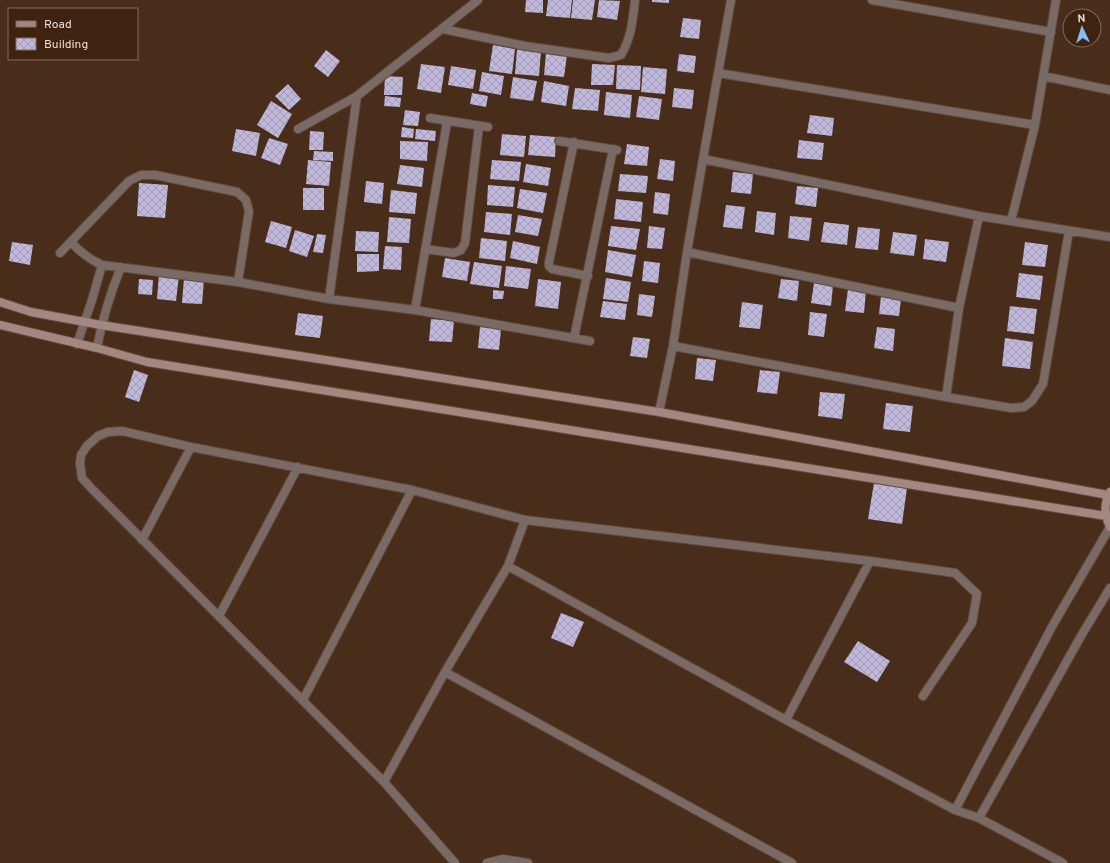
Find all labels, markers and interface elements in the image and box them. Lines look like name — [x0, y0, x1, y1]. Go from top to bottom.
legend — [8, 8, 138, 60]
north arrow — [1062, 8, 1102, 48]
text: N — [1077, 12, 1086, 26]
text: Road — [44, 17, 72, 33]
text: Building — [44, 37, 88, 53]

